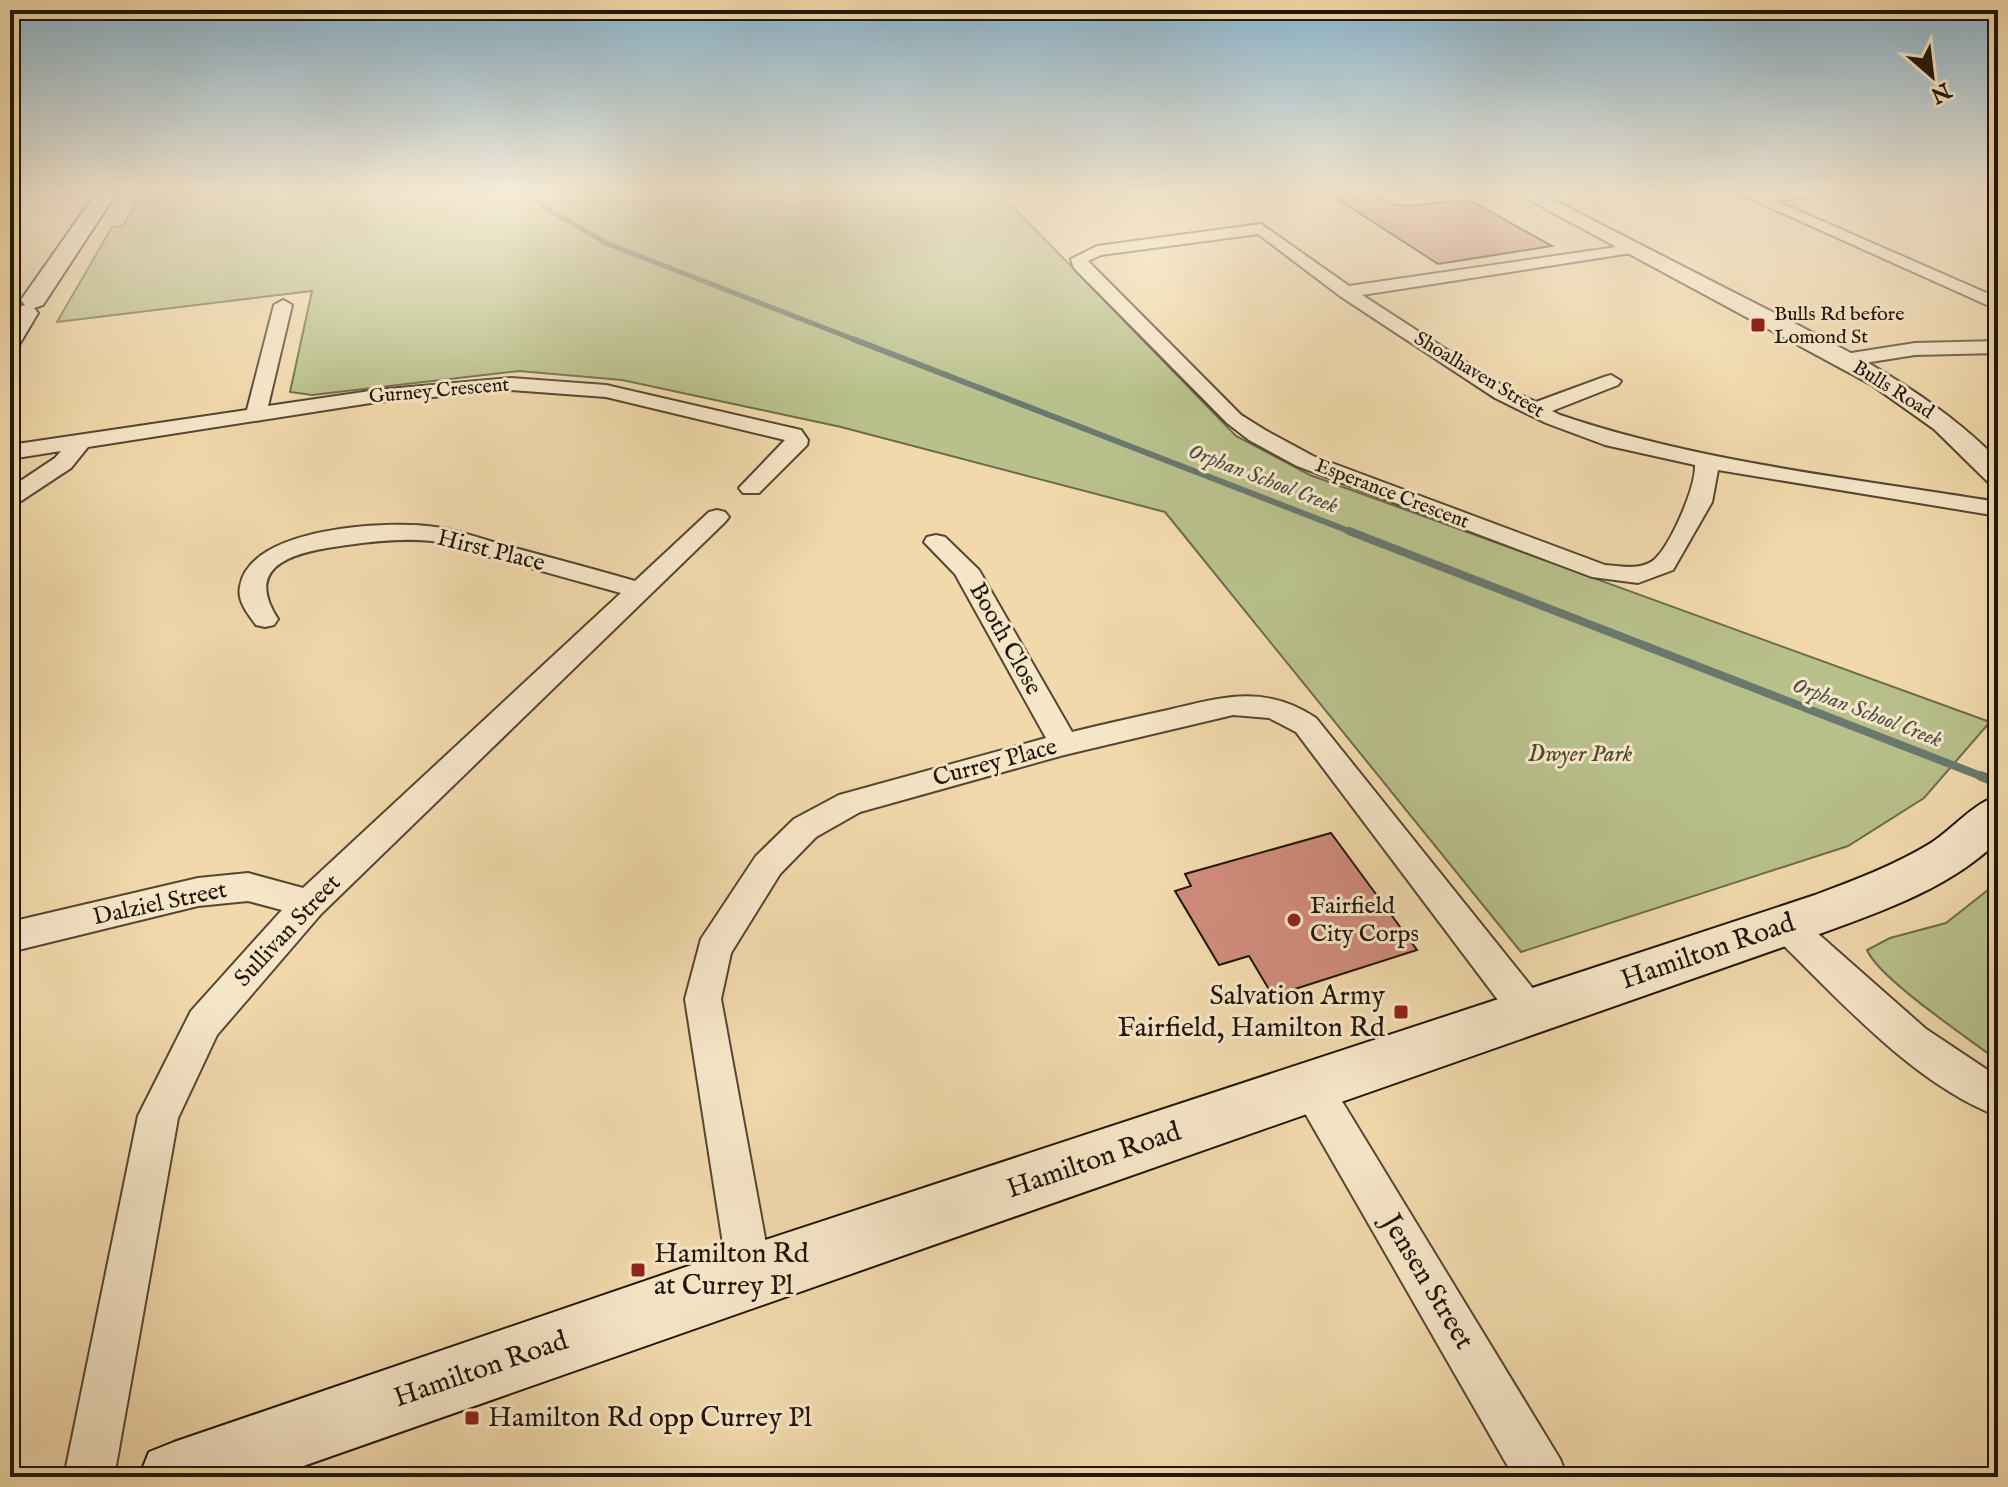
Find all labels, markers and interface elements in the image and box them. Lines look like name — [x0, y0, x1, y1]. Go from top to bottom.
north arrow — [1892, 36, 1972, 116]
text: N — [1925, 75, 1956, 109]
place label: Bulls Rd before Lomond St — [1774, 302, 1904, 350]
marker: Bulls Rd before Lomond St — [1749, 316, 1767, 334]
street label: Shoalhaven Street — [1409, 326, 1549, 424]
street label: Bulls Road — [1848, 355, 1939, 425]
street label: Gurney Crescent — [368, 372, 510, 410]
water label: Orphan School Creek — [1184, 438, 1342, 520]
street label: Esperance Crescent — [1312, 453, 1473, 535]
street label: Hirst Place — [434, 523, 548, 579]
street label: Booth Close — [961, 577, 1049, 701]
water label: Orphan School Creek — [1788, 672, 1946, 754]
street label: Currey Place — [929, 732, 1061, 794]
park label: Dwyer Park — [1528, 739, 1633, 770]
street label: Sullivan Street — [228, 868, 348, 994]
street label: Dalziel Street — [90, 875, 230, 933]
place label: Fairfield City Corps — [1310, 891, 1419, 950]
street label: Hamilton Road — [1616, 906, 1800, 998]
marker: Fairfield City Corps — [1285, 911, 1303, 929]
place label: Salvation Army Fairfield, Hamilton Rd — [1117, 979, 1385, 1046]
marker: Salvation Army Fairfield, Hamilton Rd — [1392, 1003, 1410, 1021]
street label: Hamilton Road — [1002, 1115, 1186, 1207]
street label: Jensen Street — [1371, 1205, 1481, 1356]
place label: Hamilton Rd at Currey Pl — [654, 1237, 809, 1304]
marker: Hamilton Rd at Currey Pl — [629, 1261, 647, 1279]
street label: Hamilton Road — [389, 1324, 573, 1416]
place label: Hamilton Rd opp Currey Pl — [488, 1401, 812, 1436]
marker: Hamilton Rd opp Currey Pl — [463, 1409, 481, 1427]

